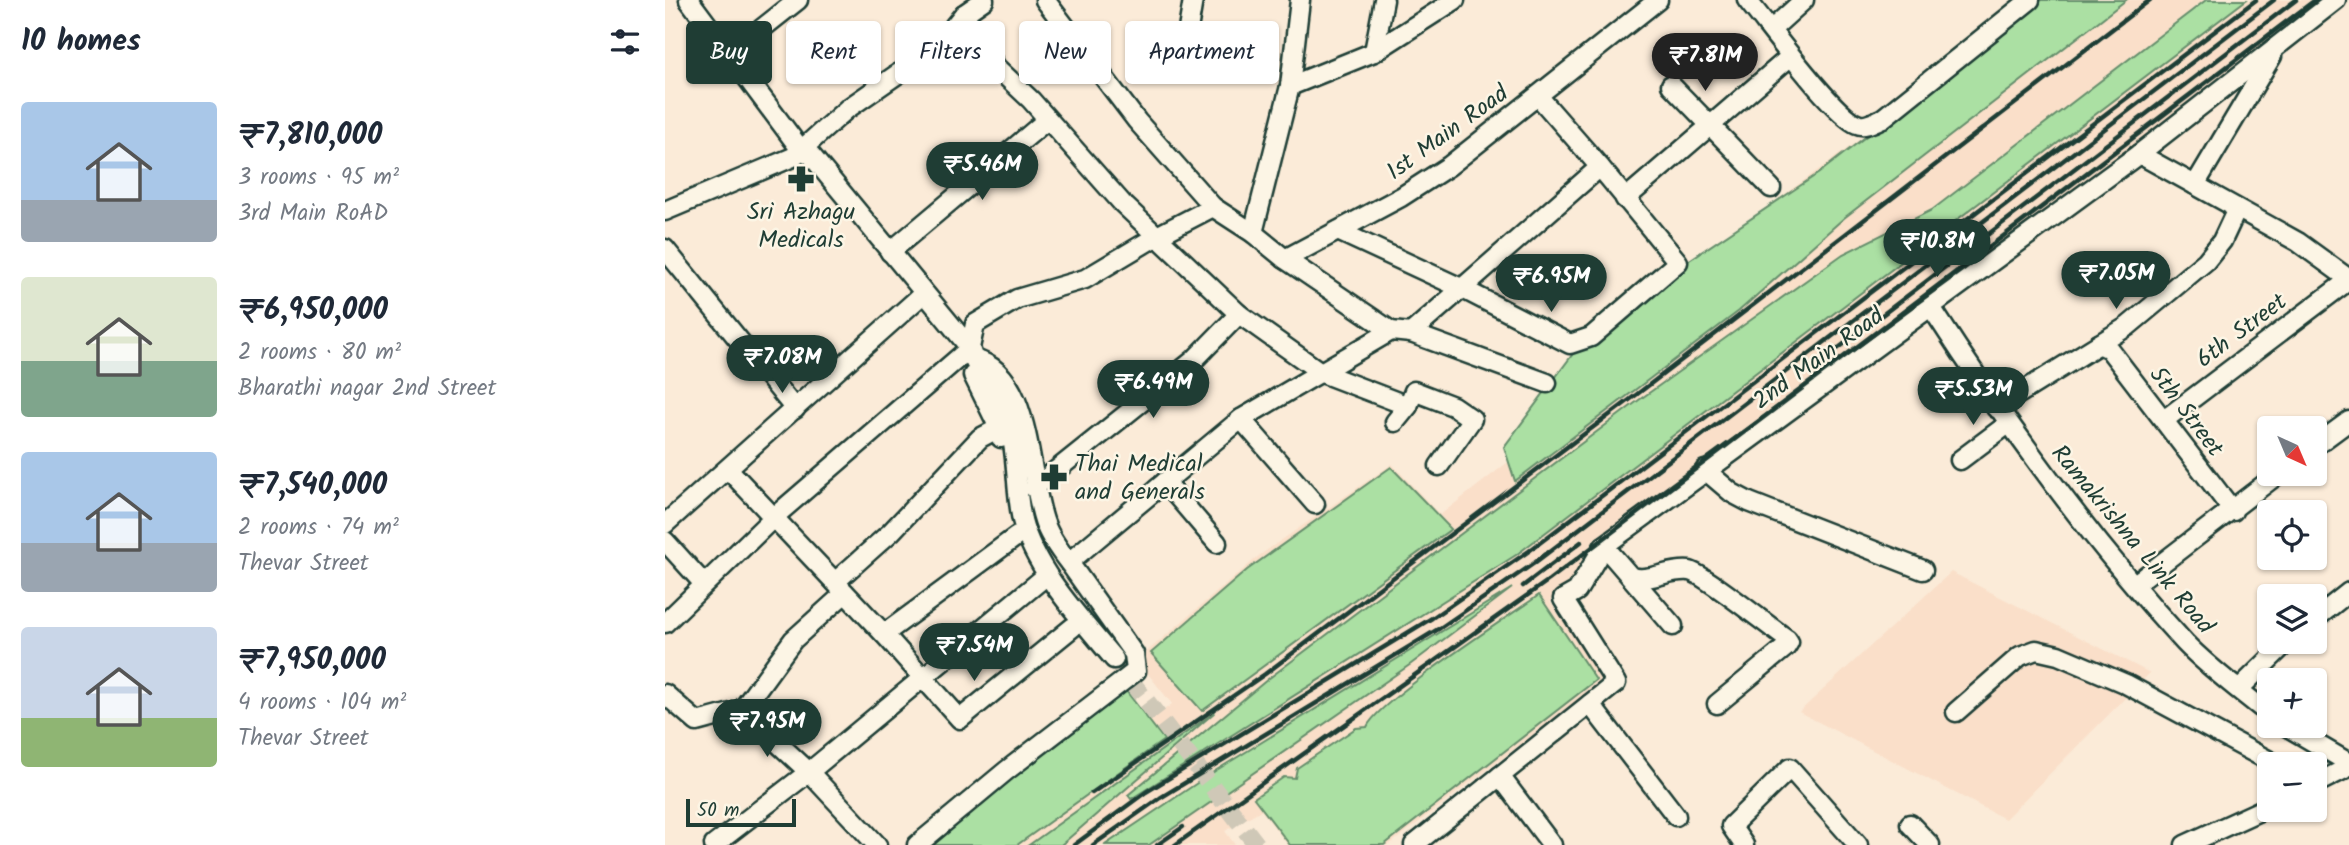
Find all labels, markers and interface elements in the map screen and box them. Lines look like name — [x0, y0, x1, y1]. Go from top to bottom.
text: 10 homes — [21, 18, 141, 66]
chip: Buy — [686, 21, 772, 84]
chip: Rent — [786, 21, 881, 84]
chip: Filters — [895, 21, 1005, 84]
chip: New — [1019, 21, 1111, 84]
chip: Apartment — [1125, 21, 1279, 84]
icon: filters — [606, 23, 644, 61]
pin: ₹7.81M — [1648, 34, 1762, 93]
text: ₹7.81M — [1668, 38, 1742, 74]
street label: 1st Main Road — [1379, 75, 1518, 191]
text: ₹7,810,000 — [238, 112, 382, 160]
icon: home — [77, 130, 161, 214]
pin: ₹5.46M — [925, 142, 1039, 202]
text: ₹5.46M — [942, 147, 1022, 183]
text: 3 rooms · 95 m² — [238, 160, 399, 196]
pharmacy icon: Sri Azhagu Medicals — [786, 164, 816, 194]
place label: Sri Azhagu Medicals — [747, 193, 856, 260]
text: 3rd Main RoAD — [238, 196, 388, 232]
pin: ₹10.8M — [1880, 219, 1994, 279]
text: ₹10.8M — [1899, 224, 1975, 260]
pin: ₹7.05M — [2059, 252, 2173, 311]
pin: ₹6.95M — [1494, 254, 1608, 314]
text: ₹7.05M — [2077, 256, 2155, 292]
text: ₹6.95M — [1512, 259, 1590, 295]
street label: 6th Street — [2188, 283, 2297, 379]
text: ₹6,950,000 — [238, 287, 388, 335]
street label: 2nd Main Road — [1745, 297, 1894, 420]
icon: home — [77, 305, 161, 389]
text: 2 rooms · 80 m² — [238, 335, 401, 371]
pin: ₹7.08M — [725, 336, 839, 395]
text: ₹7.08M — [742, 340, 822, 376]
street label: 5th Street — [2138, 358, 2234, 466]
pin: ₹6.49M — [1096, 360, 1210, 420]
text: ₹6.49M — [1113, 365, 1193, 401]
pin: ₹5.53M — [1916, 368, 2030, 427]
text: Bharathi nagar 2nd Street — [238, 371, 496, 407]
text: ₹5.53M — [1934, 372, 2012, 408]
north arrow — [2257, 416, 2327, 486]
map controls — [2257, 416, 2327, 822]
street label: Ramakrishna Link Road — [2040, 436, 2224, 644]
place label: Thai Medical and Generals — [1075, 445, 1205, 512]
text: ₹7,540,000 — [238, 462, 387, 510]
pharmacy icon: Thai Medical and Generals — [1039, 462, 1069, 492]
icon: home — [77, 480, 161, 564]
button: locate — [2257, 500, 2327, 570]
text: 2 rooms · 74 m² — [238, 510, 399, 546]
text: Thevar Street — [238, 546, 369, 582]
button: layers — [2257, 584, 2327, 654]
pin: ₹7.54M — [917, 624, 1031, 683]
text: ₹7.54M — [935, 628, 1013, 664]
text: ₹7,950,000 — [238, 637, 386, 685]
icon: home — [77, 655, 161, 739]
button: + — [2257, 668, 2327, 738]
text: 4 rooms · 104 m² — [238, 685, 406, 721]
pin: ₹7.95M — [710, 700, 824, 759]
text: ₹7.95M — [729, 704, 805, 740]
text: Thevar Street — [238, 721, 369, 757]
button: − — [2257, 752, 2327, 822]
scale bar — [686, 796, 796, 828]
text: 50 m — [697, 796, 739, 826]

